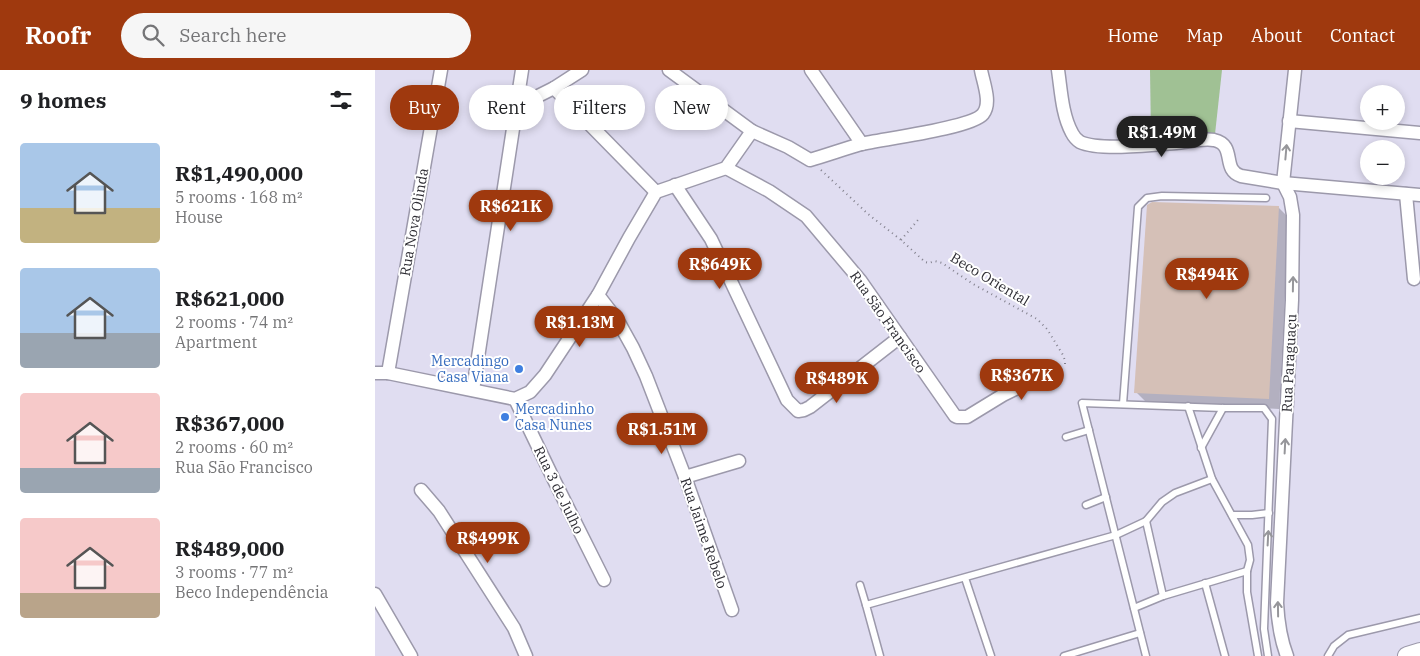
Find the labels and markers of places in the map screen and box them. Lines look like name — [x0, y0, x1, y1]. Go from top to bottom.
pin: R$1.49M — [1116, 116, 1208, 158]
pin: R$621K — [470, 190, 552, 232]
pin: R$649K — [679, 248, 761, 290]
pin: R$494K — [1166, 258, 1248, 300]
pin: R$1.13M — [534, 306, 626, 348]
place label: Mercadingo Casa Viana — [431, 352, 509, 386]
pin: R$367K — [981, 358, 1063, 401]
pin: R$489K — [796, 362, 878, 404]
marker: Mercadingo Casa Viana — [513, 363, 525, 375]
place label: Mercadinho Casa Nunes — [515, 400, 594, 434]
marker: Mercadinho Casa Nunes — [499, 411, 511, 423]
pin: R$1.51M — [616, 412, 708, 455]
pin: R$499K — [447, 522, 529, 564]

